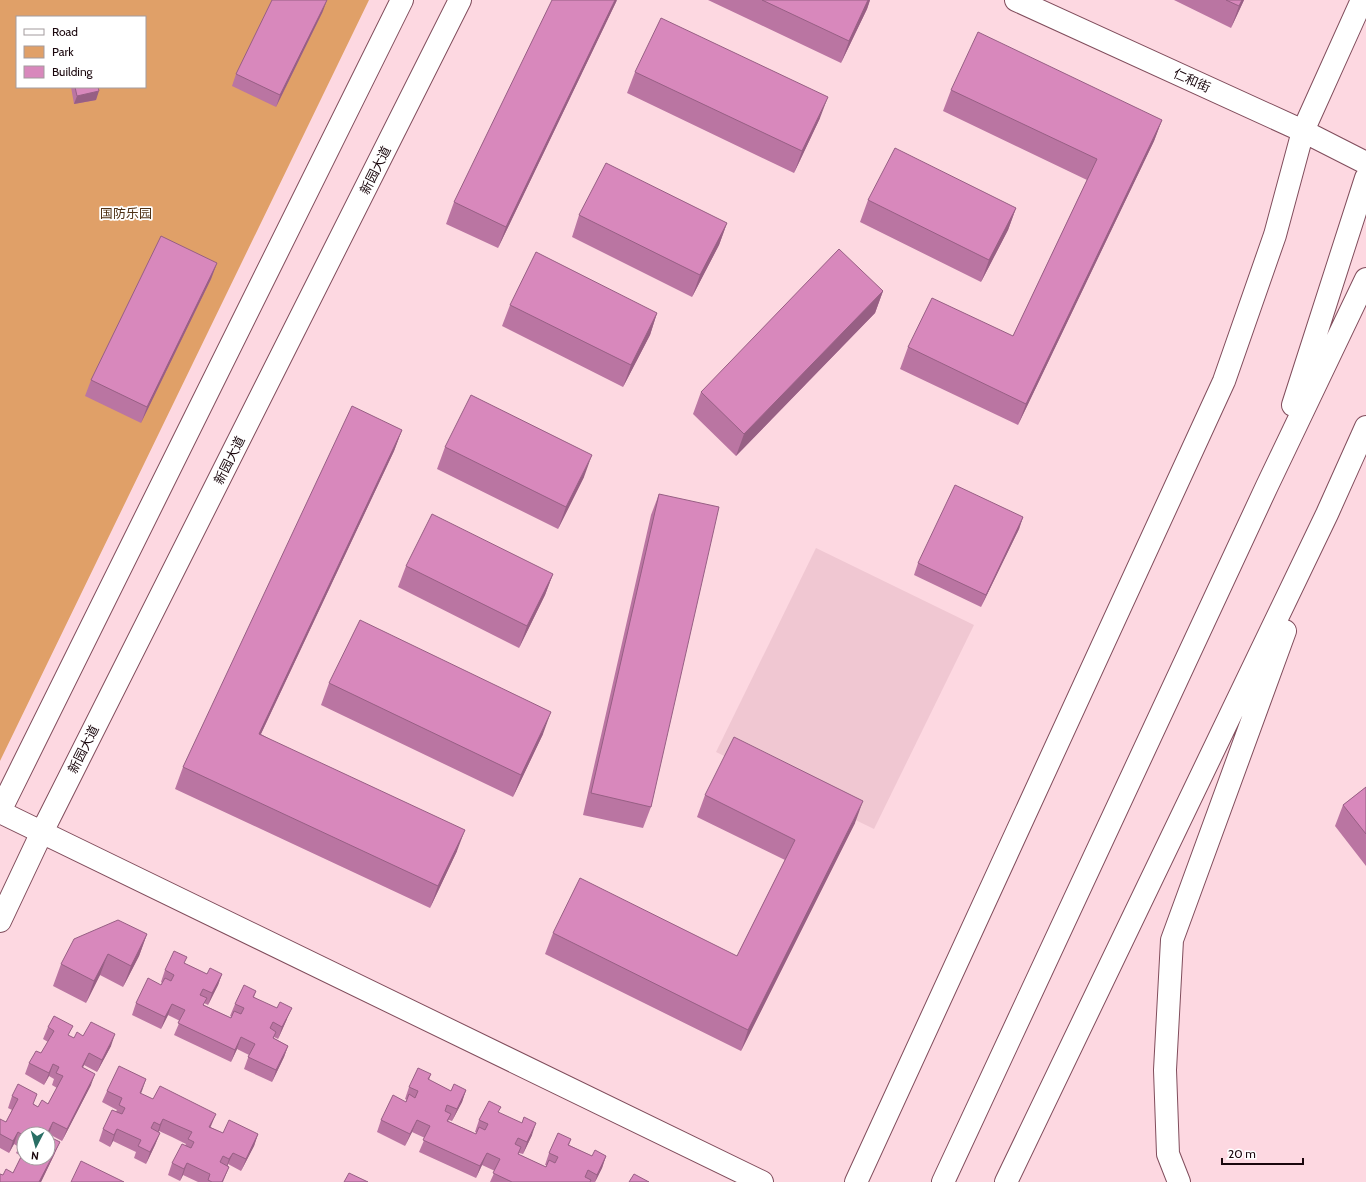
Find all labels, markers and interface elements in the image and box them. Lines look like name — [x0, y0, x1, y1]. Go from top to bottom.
legend — [16, 16, 146, 88]
text: Road — [52, 24, 78, 39]
text: Park — [52, 44, 74, 59]
text: Building — [52, 64, 94, 79]
street label: 仁和街 — [1171, 65, 1213, 95]
street label: 新园大道 — [356, 143, 394, 197]
park label: 国防乐园 — [100, 205, 152, 221]
street label: 新园大道 — [210, 433, 248, 487]
street label: 新园大道 — [64, 722, 102, 776]
north arrow — [16, 1126, 56, 1166]
scale bar — [1222, 1140, 1303, 1166]
text: 20 m — [1228, 1146, 1256, 1161]
text: N — [30, 1149, 40, 1163]

